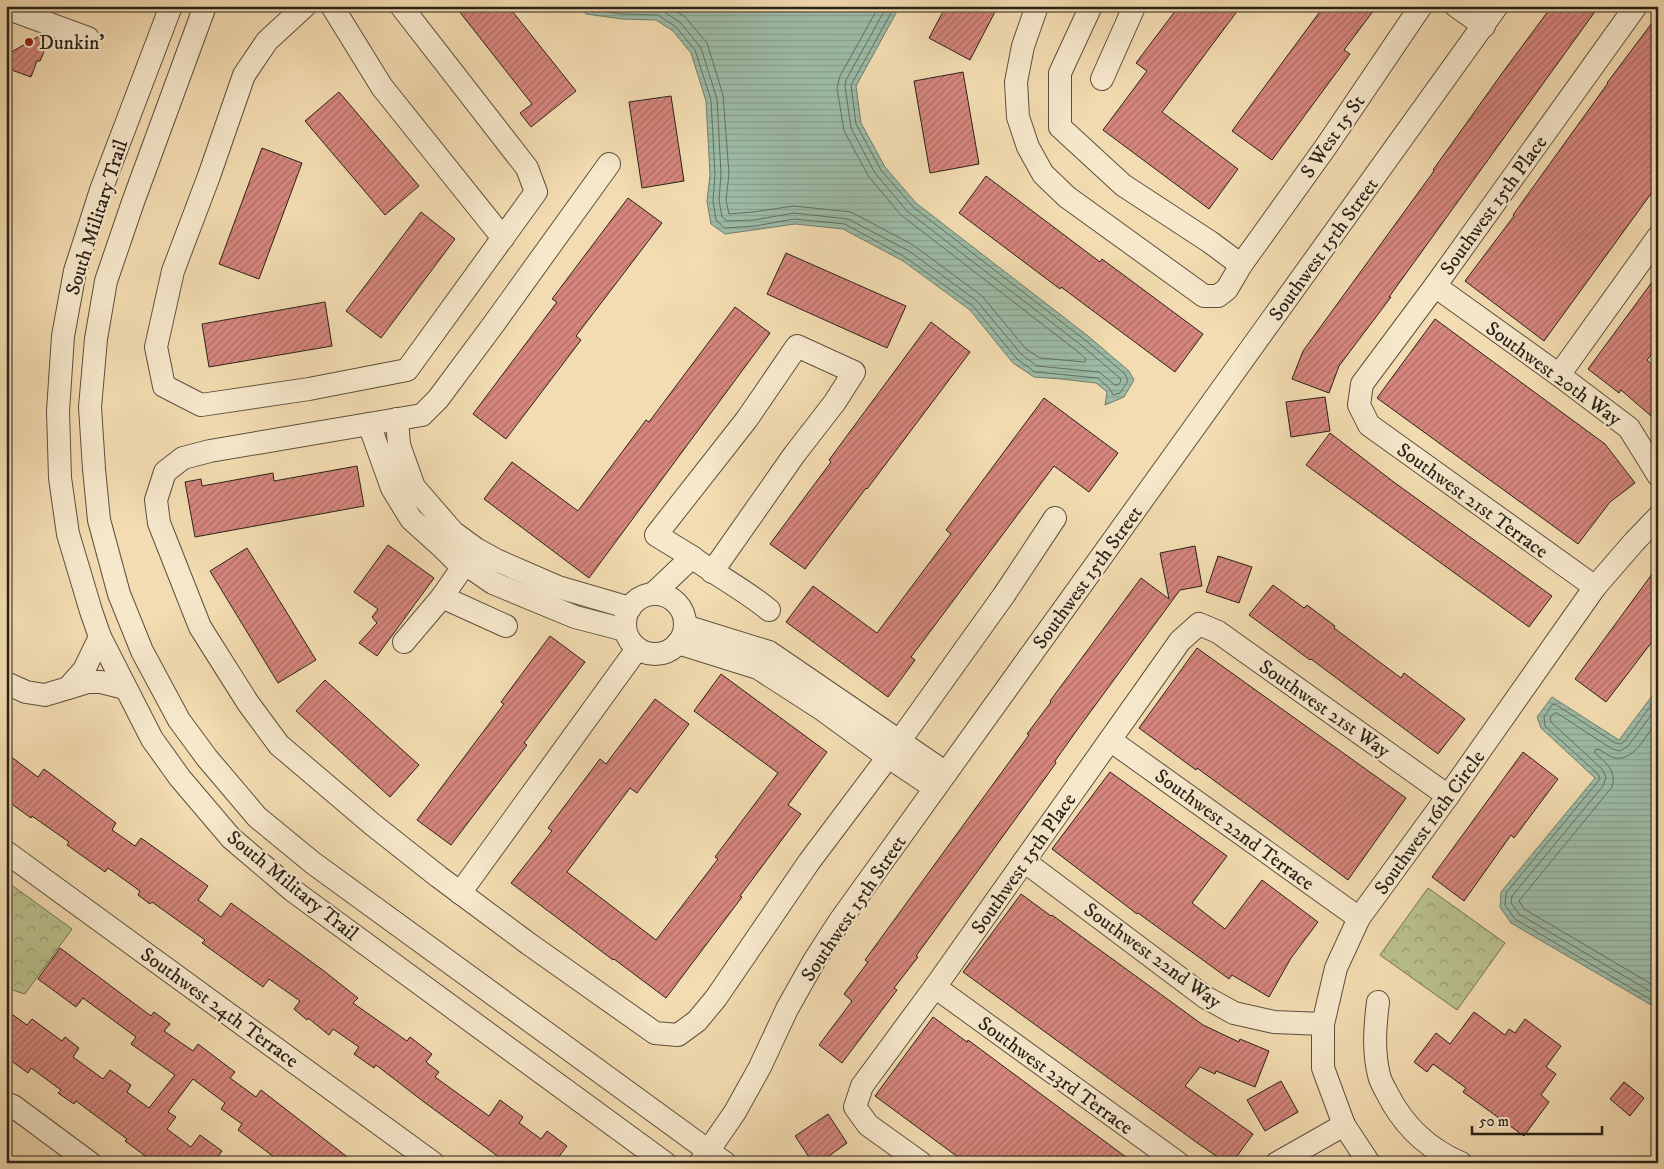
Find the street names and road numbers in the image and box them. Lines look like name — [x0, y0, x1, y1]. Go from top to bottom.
street label: S West 15 St — [1295, 90, 1371, 183]
street label: Southwest 15th Place — [1435, 131, 1553, 281]
street label: South Military Trail — [61, 137, 134, 298]
street label: Southwest 15th Street — [1264, 173, 1384, 326]
street label: Southwest 20th Way — [1480, 317, 1626, 432]
street label: Southwest 21st Terrace — [1391, 438, 1553, 565]
street label: Southwest 15th Street — [1028, 501, 1148, 654]
street label: Southwest 21st Way — [1254, 655, 1395, 764]
street label: Southwest 16th Circle — [1369, 746, 1491, 900]
street label: Southwest 22nd Terrace — [1149, 764, 1319, 896]
street label: Southwest 15th Place — [966, 789, 1082, 939]
street label: South Military Trail — [221, 826, 363, 947]
street label: Southwest 15th Street — [796, 831, 912, 987]
street label: Southwest 22nd Way — [1078, 898, 1226, 1015]
street label: Southwest 24th Terrace — [135, 942, 303, 1074]
street label: Southwest 23rd Terrace — [973, 1012, 1138, 1141]

